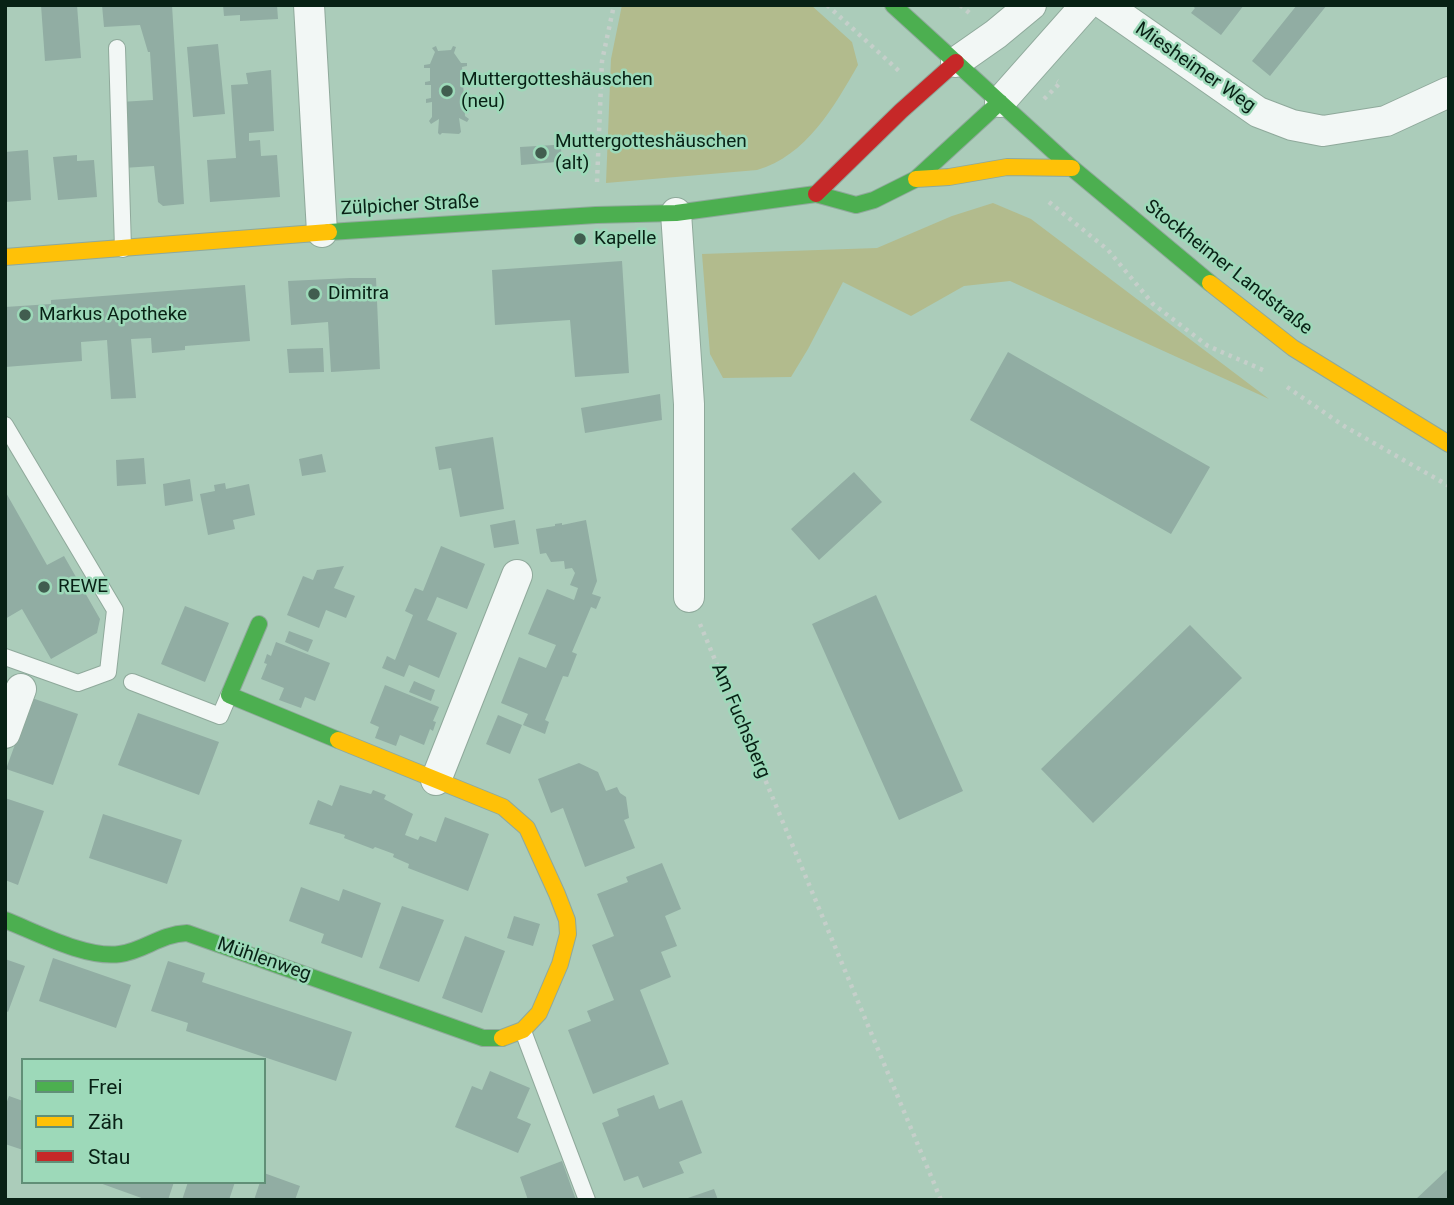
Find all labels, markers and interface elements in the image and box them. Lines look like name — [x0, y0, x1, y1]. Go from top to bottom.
street label: Miesheimer Weg — [1131, 18, 1259, 118]
place label: Muttergotteshäuschen (neu) — [461, 69, 653, 113]
marker: Muttergotteshäuschen (neu) — [439, 83, 455, 99]
place label: Muttergotteshäuschen (alt) — [555, 131, 747, 175]
marker: Muttergotteshäuschen (alt) — [533, 145, 549, 161]
street label: Zülpicher Straße — [340, 191, 480, 221]
street label: Stockheimer Landstraße — [1140, 195, 1316, 341]
place label: Kapelle — [594, 228, 656, 250]
marker: Kapelle — [572, 231, 588, 247]
place label: Dimitra — [328, 283, 389, 305]
marker: Dimitra — [306, 286, 322, 302]
place label: Markus Apotheke — [39, 304, 187, 326]
marker: Markus Apotheke — [17, 307, 33, 323]
place label: REWE — [58, 576, 108, 598]
marker: REWE — [36, 579, 52, 595]
street label: Am Fuchsberg — [706, 660, 774, 782]
street label: Mühlenweg — [214, 933, 314, 987]
legend — [21, 1058, 266, 1184]
text: Frei — [88, 1075, 123, 1099]
text: Zäh — [88, 1110, 124, 1134]
text: Stau — [88, 1145, 130, 1169]

